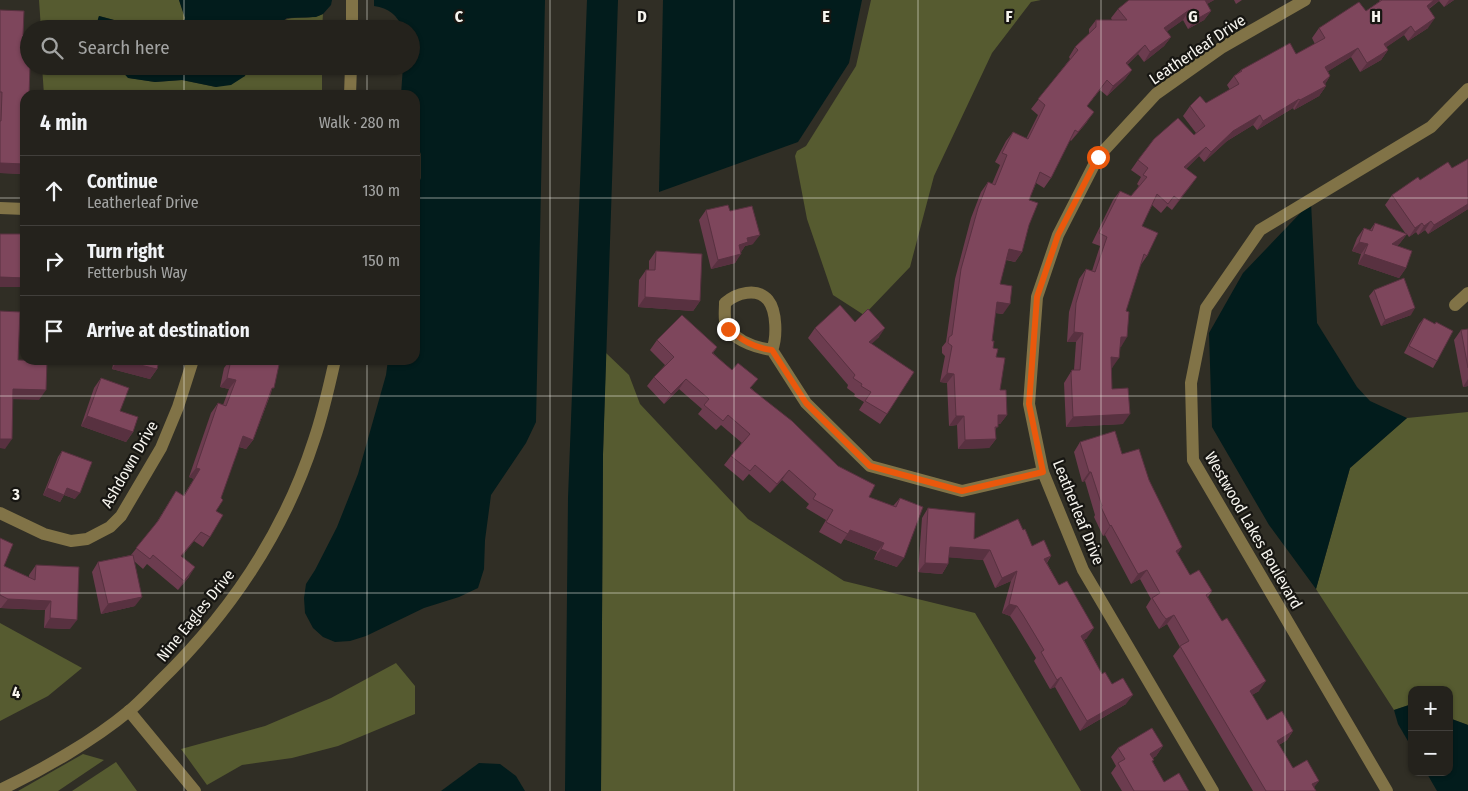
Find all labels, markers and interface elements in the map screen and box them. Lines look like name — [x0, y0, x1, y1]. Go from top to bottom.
text: C — [455, 7, 464, 26]
text: D — [637, 7, 647, 26]
text: E — [822, 7, 830, 26]
text: F — [1005, 7, 1013, 26]
text: G — [1188, 7, 1198, 26]
text: H — [1371, 7, 1381, 26]
street label: Leatherleaf Drive — [1146, 10, 1249, 89]
search box — [20, 20, 420, 75]
icon: search — [38, 34, 66, 62]
text: Search here — [78, 36, 170, 59]
text: 4 min — [40, 110, 88, 136]
text: Walk · 280 m — [319, 113, 400, 132]
route start — [1087, 146, 1110, 169]
text: Continue — [87, 170, 158, 193]
icon: ahead — [40, 177, 68, 205]
text: 130 m — [362, 181, 400, 200]
text: Leatherleaf Drive — [87, 193, 199, 212]
text: Turn right — [87, 240, 164, 263]
icon: right — [40, 247, 68, 275]
text: 150 m — [362, 251, 400, 270]
text: Fetterbush Way — [87, 263, 187, 282]
icon: arrive — [40, 317, 68, 345]
route end — [717, 318, 740, 341]
text: Arrive at destination — [87, 319, 250, 342]
street label: Ashdown Drive — [97, 417, 162, 511]
street label: Westwood Lakes Boulevard — [1201, 448, 1306, 612]
street label: Leatherleaf Drive — [1049, 457, 1108, 568]
text: 3 — [11, 485, 20, 504]
street label: Nine Eagles Drive — [152, 565, 238, 665]
text: 4 — [12, 683, 20, 702]
map controls — [1408, 686, 1453, 776]
button: + — [1408, 686, 1453, 731]
button: − — [1408, 731, 1453, 776]

